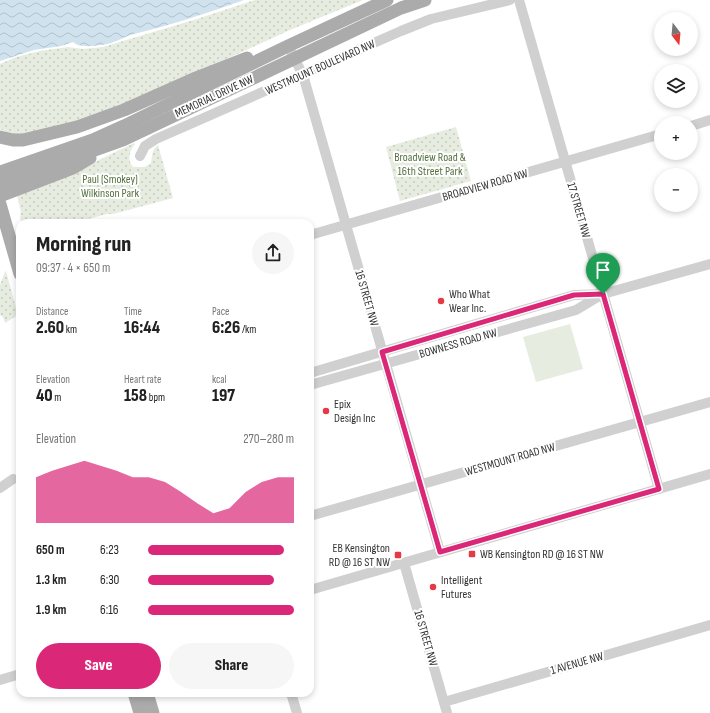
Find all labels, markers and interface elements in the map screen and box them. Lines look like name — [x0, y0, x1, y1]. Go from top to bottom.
north arrow — [654, 12, 698, 56]
map controls — [654, 12, 698, 212]
street label: WESTMOUNT BOULEVARD NW — [263, 36, 378, 98]
button: layers — [654, 64, 698, 108]
street label: MEMORIAL DRIVE NW — [173, 72, 256, 121]
button: + — [654, 116, 698, 160]
park label: Broadview Road & 16th Street Park — [394, 150, 466, 179]
street label: BROADVIEW ROAD NW — [441, 166, 530, 205]
button: − — [654, 168, 698, 212]
park label: Paul (Smokey) Wilkinson Park — [81, 172, 139, 201]
street label: 17 STREET NW — [563, 181, 594, 240]
text: Morning run — [36, 231, 131, 258]
button: share — [252, 232, 294, 274]
pin — [586, 253, 620, 294]
icon: arrive — [592, 259, 614, 281]
text: 09:37 · 4 × 650 m — [36, 260, 110, 276]
street label: 16 STREET NW — [351, 268, 382, 328]
place label: Who What Wear Inc. — [449, 287, 490, 316]
marker: Who What Wear Inc. — [436, 296, 446, 306]
text: Distance — [36, 305, 68, 318]
text: Time — [124, 305, 142, 318]
text: Pace — [212, 305, 230, 318]
text: 2.60 — [36, 318, 64, 338]
text: 16:44 — [124, 318, 160, 338]
text: 6:26 — [212, 318, 240, 338]
text: km — [64, 323, 77, 336]
text: /km — [240, 323, 256, 336]
street label: BOWNESS ROAD NW — [417, 325, 499, 362]
text: Elevation — [36, 373, 70, 386]
text: Heart rate — [124, 373, 162, 386]
text: kcal — [212, 373, 227, 386]
text: 40 — [36, 386, 53, 406]
text: 158 — [124, 386, 147, 406]
text: 197 — [212, 386, 235, 406]
text: m — [53, 391, 61, 404]
text: bpm — [147, 391, 165, 404]
place label: Epix Design Inc — [334, 397, 376, 426]
marker: Epix Design Inc — [321, 406, 331, 416]
text: Elevation — [36, 431, 76, 447]
text: 270–280 m — [243, 431, 294, 447]
street label: WESTMOUNT ROAD NW — [463, 439, 557, 479]
place label: EB Kensington RD @ 16 ST NW — [329, 541, 390, 570]
text: 650 m — [36, 542, 65, 558]
text: 6:23 — [100, 542, 119, 558]
place label: WB Kensington RD @ 16 ST NW — [480, 547, 604, 562]
marker: WB Kensington RD @ 16 ST NW — [467, 549, 477, 559]
marker: EB Kensington RD @ 16 ST NW — [393, 550, 403, 560]
text: 1.3 km — [36, 572, 66, 588]
text: 6:30 — [100, 572, 119, 588]
place label: Intelligent Futures — [441, 573, 483, 602]
marker: Intelligent Futures — [428, 582, 438, 592]
text: 1.9 km — [36, 602, 67, 618]
text: 6:16 — [100, 602, 118, 618]
street label: 16 STREET NW — [410, 608, 441, 668]
button: Save — [36, 643, 161, 689]
button: Share — [169, 643, 294, 689]
street label: 1 AVENUE NW — [549, 649, 605, 678]

